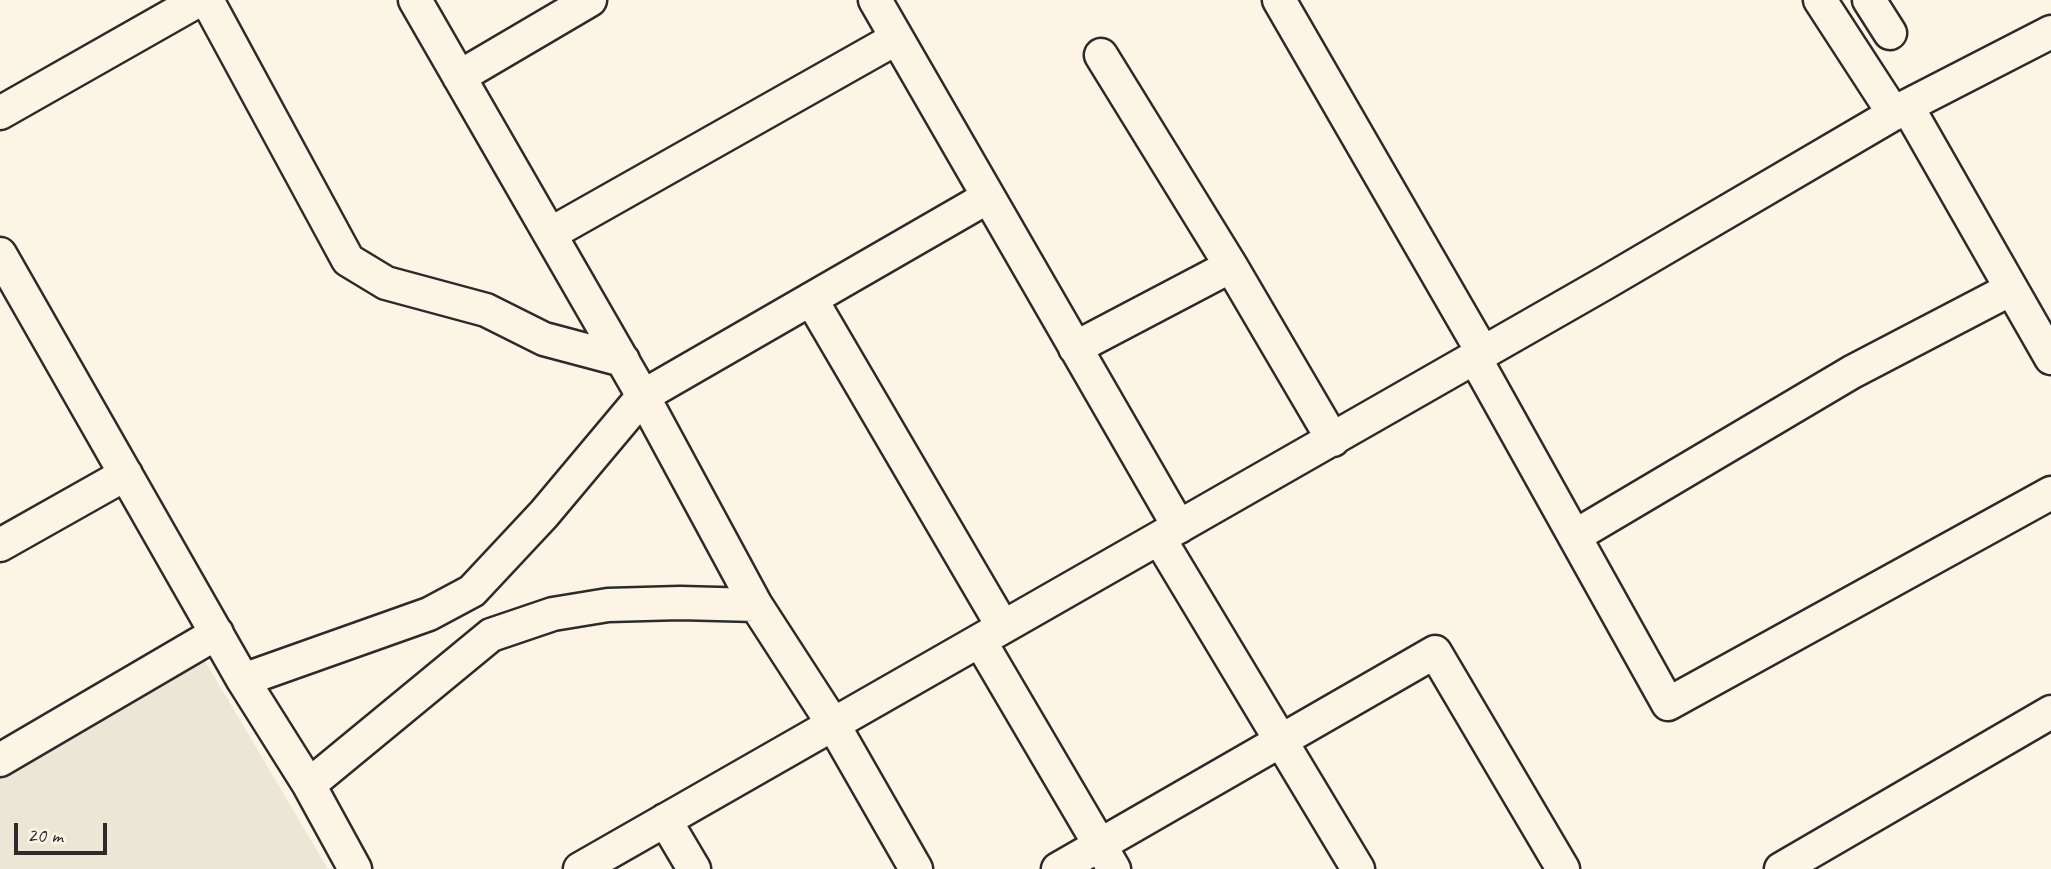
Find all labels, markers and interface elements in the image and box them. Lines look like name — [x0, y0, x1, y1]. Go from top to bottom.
scale bar — [18, 810, 110, 854]
text: 20 m — [27, 822, 63, 848]

